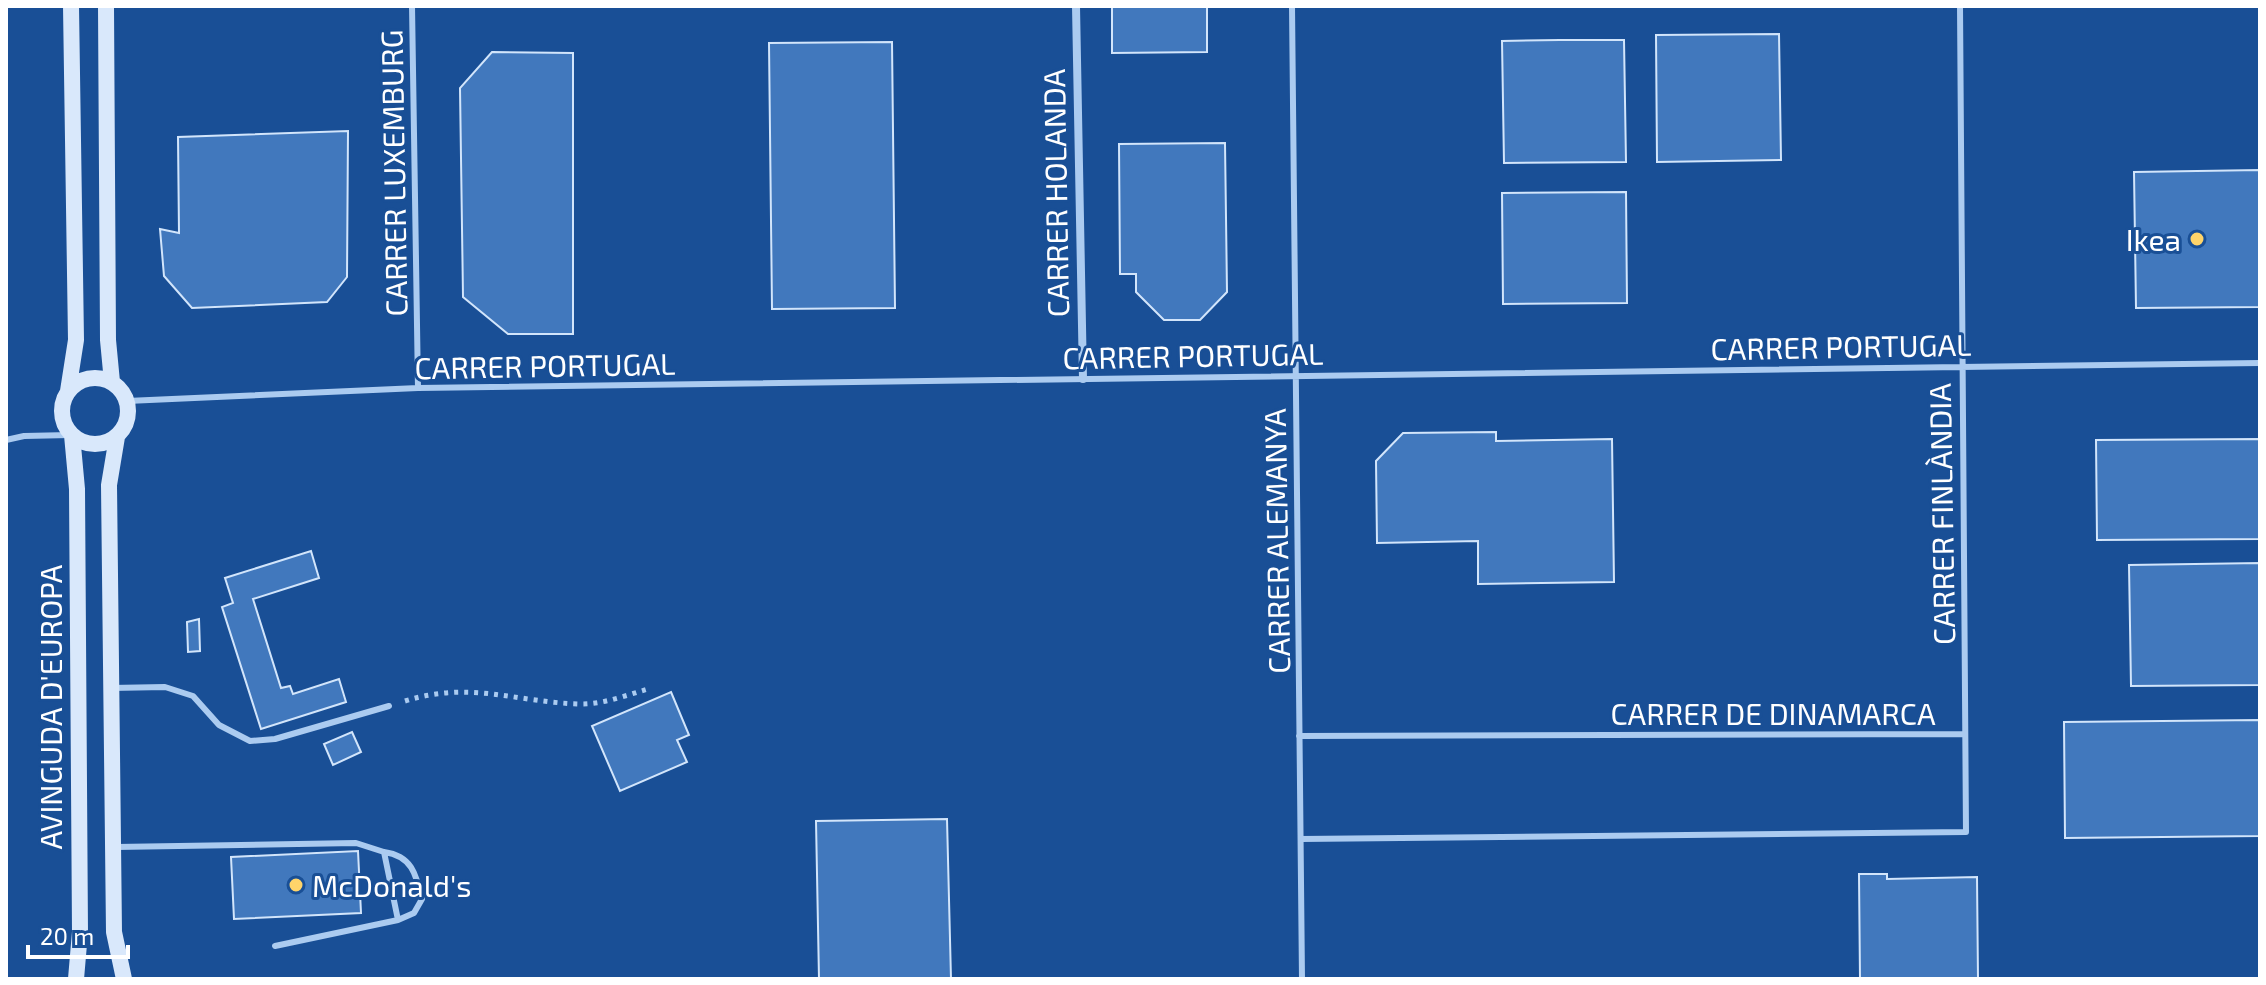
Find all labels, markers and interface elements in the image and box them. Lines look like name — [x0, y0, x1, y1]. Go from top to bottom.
street label: CARRER LUXEMBURG — [372, 29, 414, 317]
street label: CARRER HOLANDA — [1035, 68, 1075, 318]
place label: Ikea — [2126, 221, 2181, 257]
marker: Ikea — [2188, 230, 2206, 248]
street label: CARRER PORTUGAL — [1710, 326, 1972, 366]
street label: CARRER PORTUGAL — [1062, 335, 1324, 375]
street label: CARRER PORTUGAL — [414, 345, 676, 385]
street label: CARRER FINLÀNDIA — [1921, 383, 1961, 645]
street label: CARRER ALEMANYA — [1256, 408, 1296, 674]
street label: AVINGUDA D'EUROPA — [32, 564, 68, 850]
street label: CARRER DE DINAMARCA — [1610, 695, 1936, 731]
place label: McDonald's — [312, 867, 471, 903]
marker: McDonald's — [287, 876, 305, 894]
scale bar — [28, 909, 128, 959]
text: 20 m — [40, 921, 94, 950]

